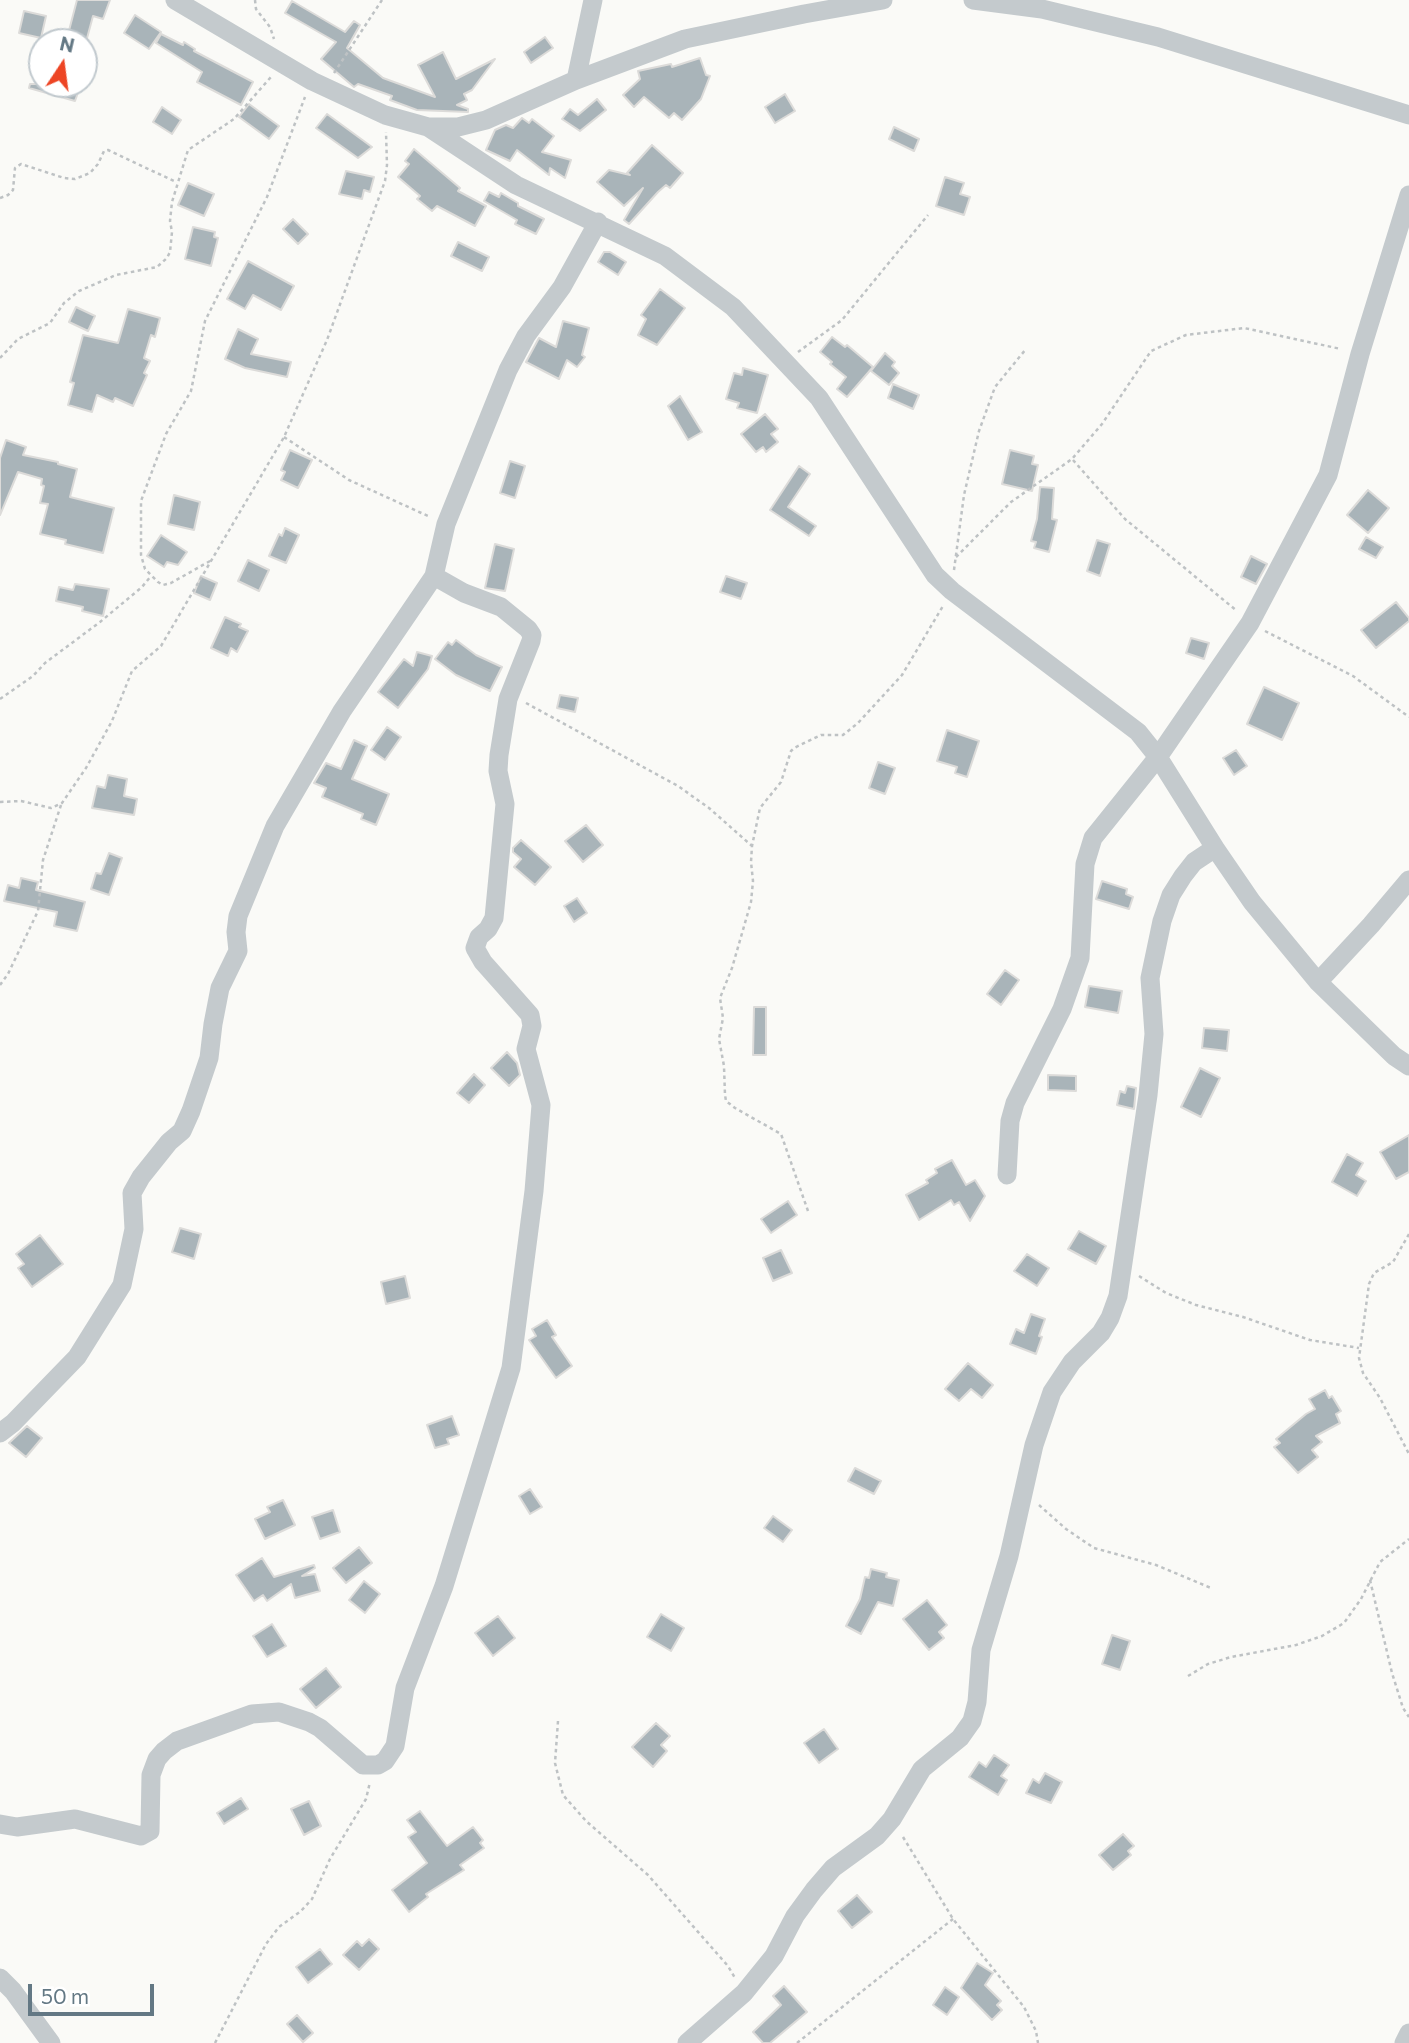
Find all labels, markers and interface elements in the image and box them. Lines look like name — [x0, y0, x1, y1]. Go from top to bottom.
north arrow — [28, 28, 98, 98]
text: N — [58, 31, 77, 57]
scale bar — [32, 1969, 158, 2013]
text: 50 m — [41, 1983, 89, 2008]

